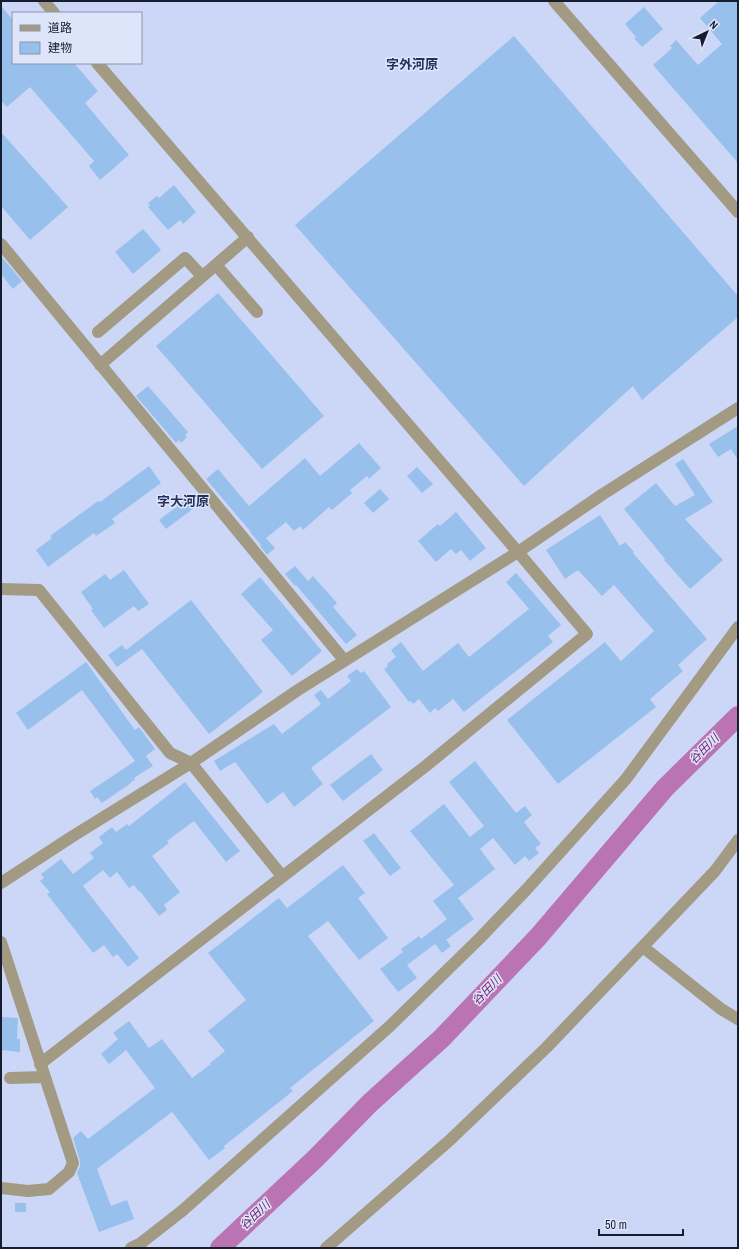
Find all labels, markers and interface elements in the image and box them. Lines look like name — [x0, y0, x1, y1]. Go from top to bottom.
legend — [12, 12, 142, 64]
north arrow — [687, 12, 727, 52]
text: N — [707, 17, 721, 32]
text: 道路 — [48, 20, 72, 36]
text: 建物 — [48, 40, 72, 56]
district label: 字外河原 — [386, 56, 438, 73]
district label: 字大河原 — [157, 493, 209, 510]
water label: 谷田川 — [686, 729, 724, 767]
water label: 谷田川 — [469, 970, 507, 1009]
water label: 谷田川 — [236, 1196, 275, 1233]
scale bar — [599, 1211, 683, 1237]
text: 50 m — [605, 1217, 627, 1233]

